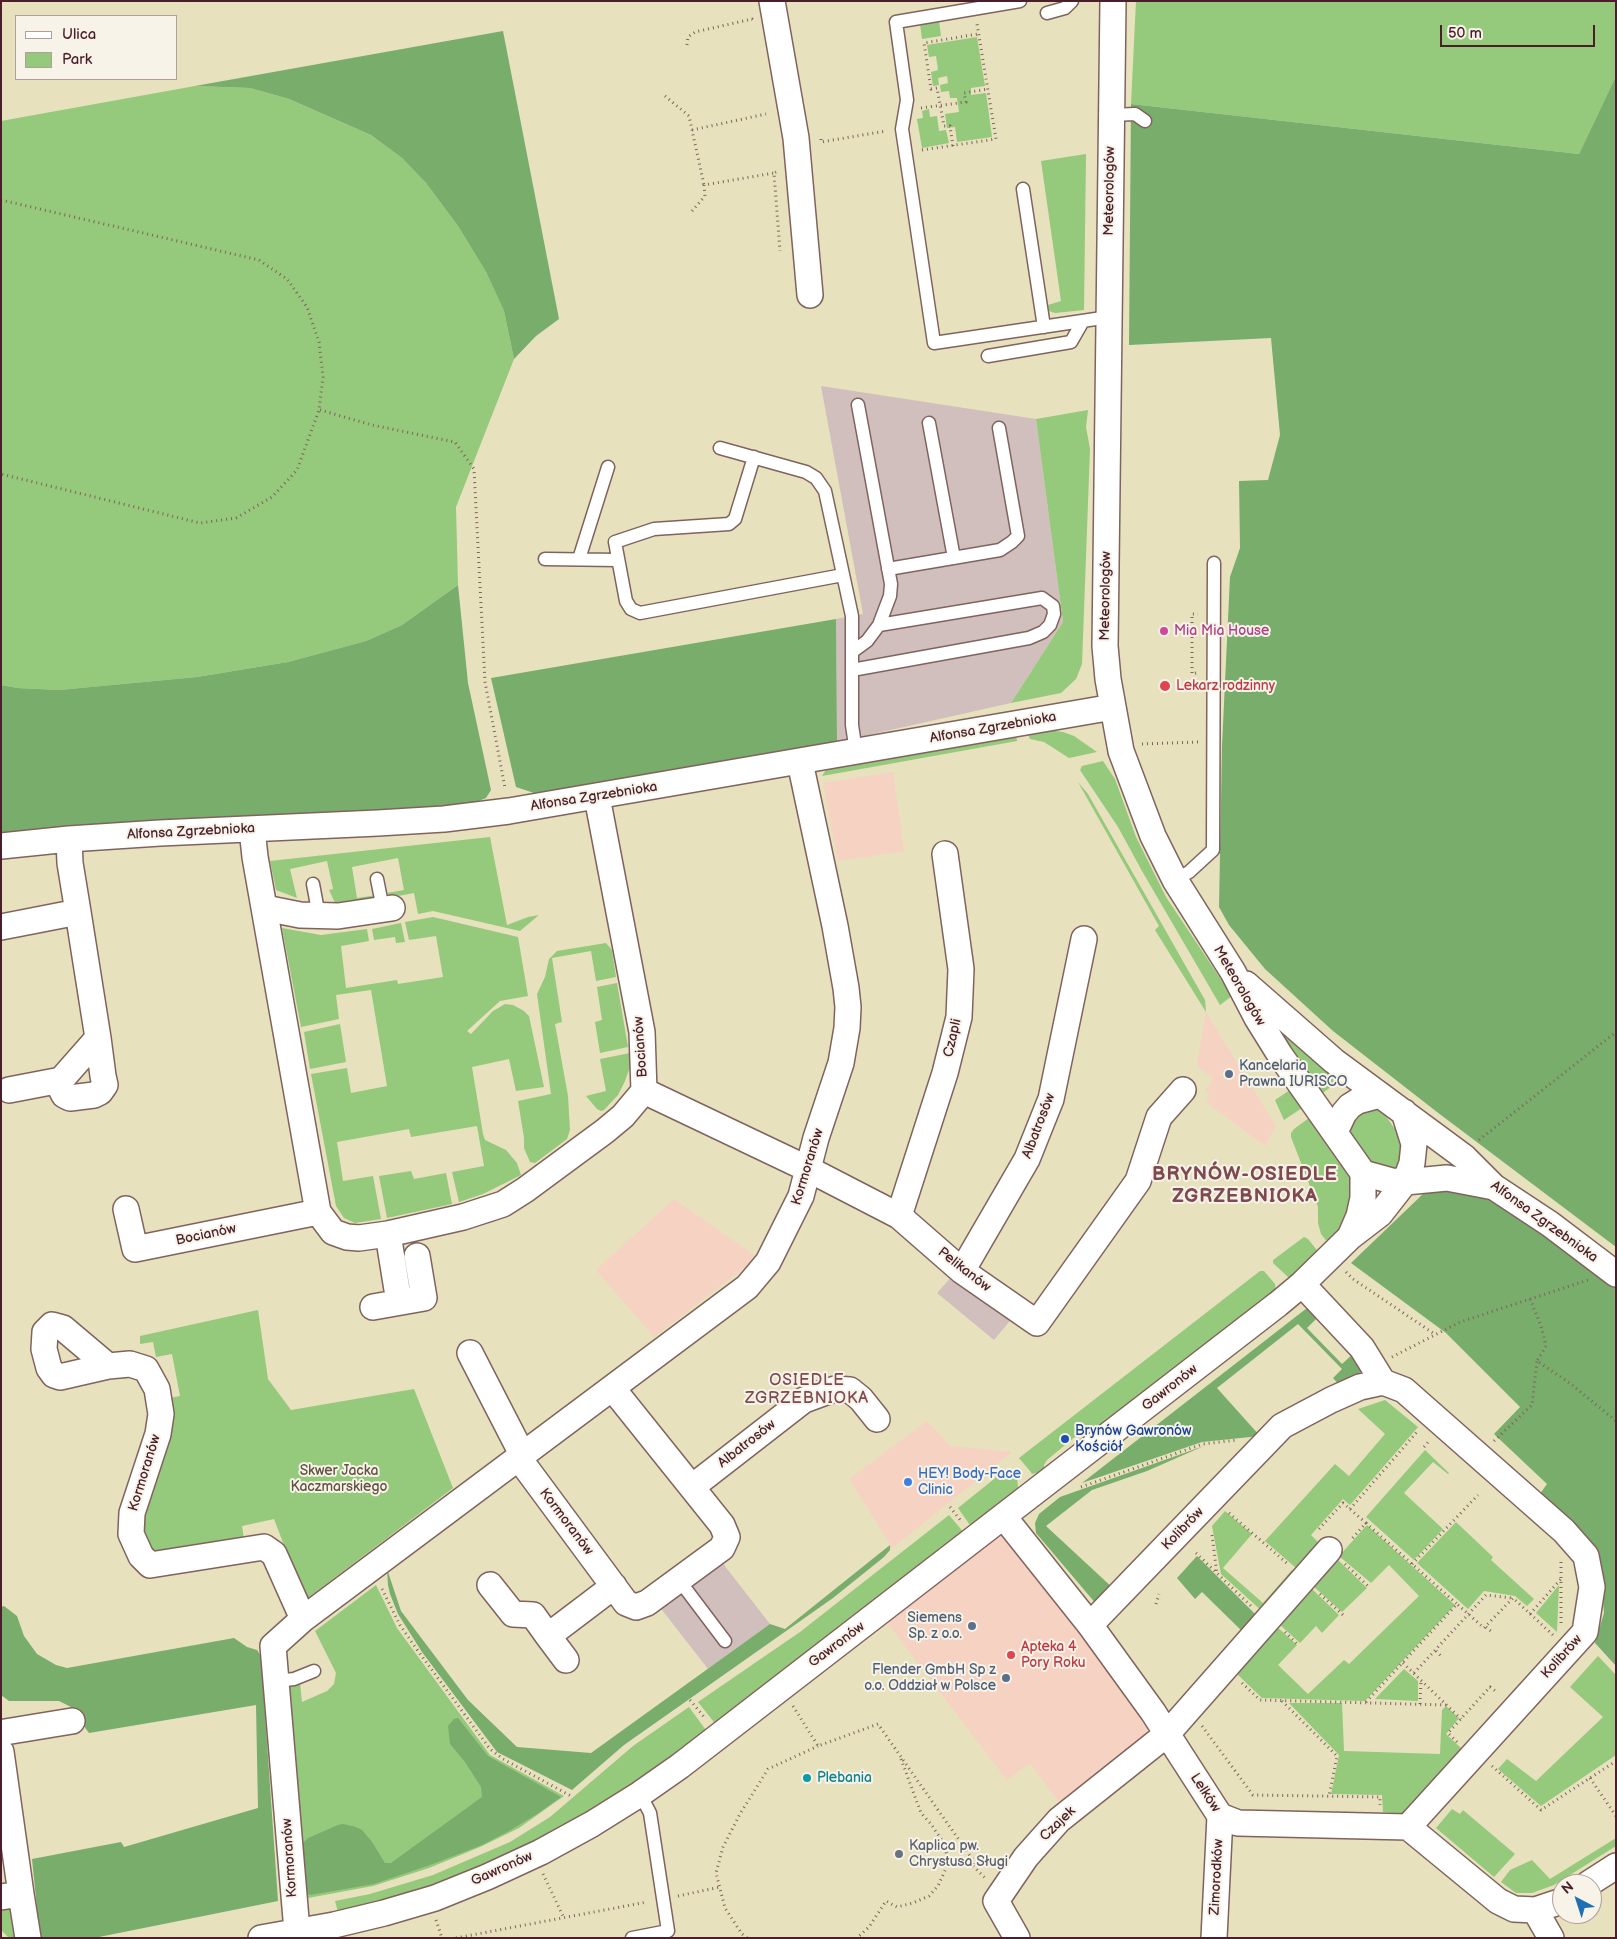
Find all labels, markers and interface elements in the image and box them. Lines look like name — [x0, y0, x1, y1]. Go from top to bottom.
legend — [15, 15, 178, 80]
scale bar — [1442, 15, 1597, 47]
text: 50 m — [1448, 24, 1482, 43]
text: Ulica — [62, 25, 96, 44]
text: Park — [62, 50, 92, 69]
street label: Meteorologów — [1101, 146, 1119, 236]
street label: Meteorologów — [1097, 551, 1115, 641]
place label: Mia Mia House — [1174, 623, 1269, 639]
marker: Mia Mia House — [1158, 625, 1170, 637]
place label: Lekarz rodzinny — [1176, 678, 1275, 694]
marker: Lekarz rodzinny — [1158, 679, 1172, 693]
street label: Alfonsa Zgrzebnioka — [928, 709, 1058, 747]
street label: Alfonsa Zgrzebnioka — [529, 779, 659, 815]
street label: Alfonsa Zgrzebnioka — [127, 820, 255, 844]
street label: Meteorologów — [1209, 943, 1269, 1029]
street label: Bocianów — [630, 1016, 652, 1078]
street label: Czapli — [940, 1017, 966, 1059]
place label: Kancelaria Prawna IURISCO — [1239, 1058, 1347, 1090]
marker: Kancelaria Prawna IURISCO — [1223, 1068, 1235, 1080]
street label: Albatrosów — [1019, 1091, 1059, 1161]
street label: Kormoranów — [788, 1127, 828, 1207]
district label: BRYNÓW-OSIEDLE ZGRZEBNIOKA — [1150, 1164, 1340, 1208]
street label: Alfonsa Zgrzebnioka — [1487, 1178, 1601, 1266]
street label: Bocianów — [174, 1220, 238, 1250]
street label: Pelikanów — [934, 1244, 994, 1296]
street label: Gawronów — [1139, 1361, 1201, 1415]
district label: OSIEDLE ZGRZEBNIOKA — [744, 1371, 870, 1409]
street label: Albatrosów — [715, 1416, 779, 1472]
place label: Brynów Gawronów Kościół — [1075, 1423, 1191, 1455]
street label: Kormoranów — [125, 1433, 165, 1513]
marker: Brynów Gawronów Kościół — [1059, 1433, 1071, 1445]
park label: Skwer Jacka Kaczmarskiego — [291, 1463, 387, 1495]
place label: HEY! Body-Face Clinic — [918, 1466, 1021, 1498]
marker: HEY! Body-Face Clinic — [902, 1476, 914, 1488]
street label: Kormoranów — [535, 1485, 597, 1559]
street label: Kolibrów — [1158, 1504, 1208, 1554]
place label: Siemens Sp. z o.o. — [907, 1610, 962, 1642]
street label: Gawronów — [806, 1619, 868, 1671]
marker: Siemens Sp. z o.o. — [966, 1620, 978, 1632]
street label: Kolibrów — [1538, 1632, 1586, 1682]
place label: Apteka 4 Pory Roku — [1021, 1639, 1086, 1671]
marker: Apteka 4 Pory Roku — [1005, 1649, 1017, 1661]
place label: Flender GmbH Sp z o.o. Oddział w Polsce — [864, 1662, 996, 1694]
marker: Flender GmbH Sp z o.o. Oddział w Polsce — [1000, 1672, 1012, 1684]
place label: Plebania — [817, 1770, 872, 1786]
street label: Lelków — [1186, 1770, 1224, 1816]
marker: Plebania — [801, 1772, 813, 1784]
street label: Czajek — [1037, 1803, 1079, 1845]
street label: Kormoranów — [279, 1818, 301, 1898]
place label: Kaplica pw. Chrystusa Sługi — [909, 1838, 1008, 1870]
street label: Zimorodków — [1207, 1839, 1227, 1915]
street label: Gawronów — [469, 1848, 535, 1890]
marker: Kaplica pw. Chrystusa Sługi — [893, 1848, 905, 1860]
north arrow — [1552, 1874, 1602, 1924]
text: N — [1558, 1878, 1577, 1898]

